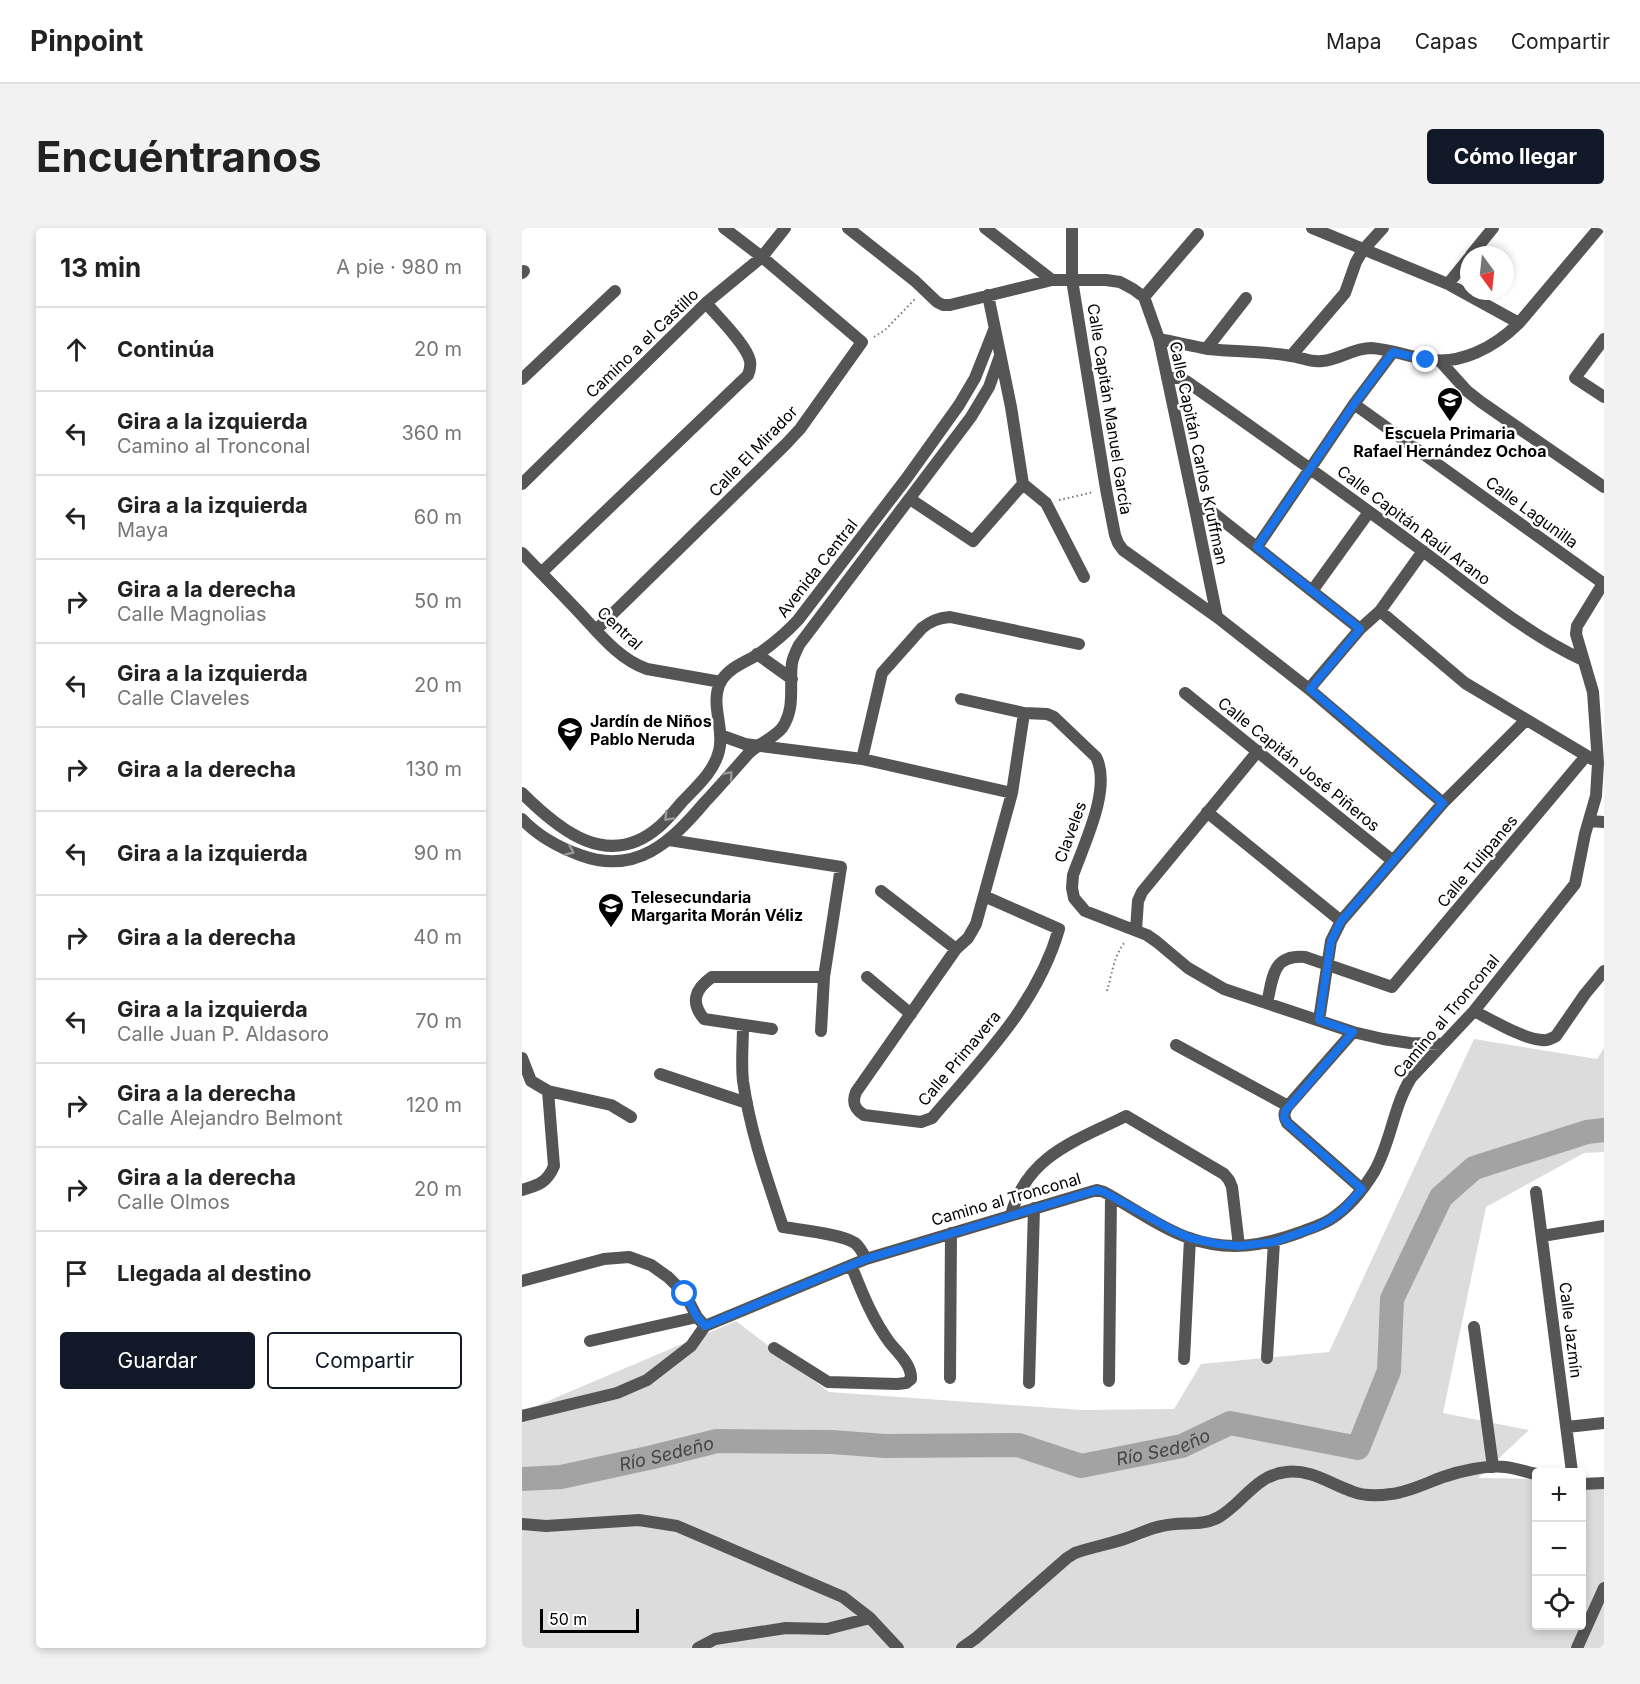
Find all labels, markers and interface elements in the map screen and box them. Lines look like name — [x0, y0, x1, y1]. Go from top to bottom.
text: Pinpoint — [30, 24, 143, 58]
text: Mapa — [1326, 29, 1382, 54]
text: Capas — [1415, 29, 1478, 54]
text: Compartir — [1511, 29, 1610, 54]
button: Cómo llegar — [1427, 129, 1604, 184]
text: Encuéntranos — [36, 131, 321, 182]
north arrow — [1460, 246, 1514, 300]
text: 13 min — [60, 252, 141, 283]
text: A pie · 980 m — [336, 255, 462, 279]
street label: Camino a el Castillo — [582, 284, 702, 402]
street label: Calle Capitán Manuel García — [1083, 302, 1137, 516]
icon: ahead — [60, 333, 93, 366]
text: Continúa — [117, 336, 215, 362]
text: 20 m — [414, 337, 462, 361]
street label: Calle Capitán Carlos Kruffman — [1166, 339, 1232, 567]
route end — [1412, 346, 1438, 372]
school or university icon: Escuela Primaria Rafael Hernández Ochoa — [1435, 385, 1465, 423]
street label: Calle El Mirador — [704, 401, 802, 501]
text: Gira a la izquierda — [117, 408, 308, 434]
icon: left — [60, 417, 93, 450]
text: 360 m — [401, 421, 462, 445]
place label: Escuela Primaria Rafael Hernández Ochoa — [1353, 423, 1547, 461]
text: Camino al Tronconal — [117, 434, 310, 458]
street label: Calle Capitán Raúl Arano — [1333, 461, 1495, 589]
street label: Calle Lagunilla — [1482, 472, 1582, 552]
text: Gira a la izquierda — [117, 492, 308, 518]
icon: left — [60, 501, 93, 534]
text: 60 m — [414, 505, 462, 529]
street label: Avenida Central — [772, 515, 862, 621]
text: Maya — [117, 518, 168, 542]
text: Gira a la derecha — [117, 576, 296, 602]
icon: right — [60, 585, 93, 618]
text: 50 m — [414, 589, 462, 613]
text: Calle Magnolias — [117, 602, 267, 626]
street label: Central — [593, 602, 647, 654]
text: Gira a la izquierda — [117, 660, 308, 686]
icon: left — [60, 669, 93, 702]
text: 20 m — [414, 673, 462, 697]
text: Calle Claveles — [117, 686, 250, 710]
street label: Calle Capitán José Piñeros — [1214, 693, 1384, 835]
place label: Jardín de Niños Pablo Neruda — [590, 711, 712, 749]
school or university icon: Jardín de Niños Pablo Neruda — [555, 715, 585, 753]
icon: right — [60, 753, 93, 786]
text: Gira a la derecha — [117, 756, 296, 782]
text: 130 m — [406, 757, 462, 781]
one-way arrow — [722, 771, 733, 782]
street label: Claveles — [1050, 799, 1090, 865]
one-way arrow — [665, 810, 676, 821]
street label: Calle Tulipanes — [1432, 811, 1522, 911]
icon: left — [60, 837, 93, 870]
text: Gira a la izquierda — [117, 840, 308, 866]
text: 90 m — [414, 841, 462, 865]
one-way arrow — [564, 844, 575, 856]
place label: Telesecundaria Margarita Morán Véliz — [631, 887, 803, 925]
school or university icon: Telesecundaria Margarita Morán Véliz — [596, 891, 626, 929]
icon: right — [60, 921, 93, 954]
text: Gira a la derecha — [117, 924, 296, 950]
text: 40 m — [413, 925, 462, 949]
street label: Camino al Tronconal — [1389, 950, 1503, 1082]
text: Gira a la izquierda — [117, 996, 308, 1022]
icon: left — [60, 1005, 93, 1038]
street label: Calle Primavera — [913, 1006, 1005, 1110]
text: 70 m — [415, 1009, 462, 1033]
text: Calle Juan P. Aldasoro — [117, 1022, 329, 1046]
text: Gira a la derecha — [117, 1080, 296, 1106]
icon: right — [60, 1089, 93, 1122]
text: 120 m — [406, 1093, 462, 1117]
text: Calle Alejandro Belmont — [117, 1106, 343, 1130]
text: Gira a la derecha — [117, 1164, 296, 1190]
street label: Camino al Tronconal — [929, 1168, 1083, 1230]
icon: right — [60, 1173, 93, 1206]
text: 20 m — [414, 1177, 462, 1201]
text: Calle Olmos — [117, 1190, 230, 1214]
icon: arrive — [60, 1257, 93, 1290]
text: Llegada al destino — [117, 1260, 311, 1286]
route start — [671, 1280, 697, 1306]
street label: Calle Jazmín — [1555, 1281, 1587, 1379]
button: Guardar — [60, 1332, 255, 1389]
button: Compartir — [267, 1332, 462, 1389]
water label: Río Sedeño — [1114, 1424, 1213, 1469]
water label: Río Sedeño — [617, 1432, 716, 1475]
map controls — [1532, 1468, 1586, 1630]
button: + — [1532, 1468, 1586, 1522]
button: − — [1532, 1522, 1586, 1576]
button: locate — [1532, 1576, 1586, 1630]
scale bar — [540, 1606, 639, 1634]
text: 50 m — [549, 1609, 587, 1629]

